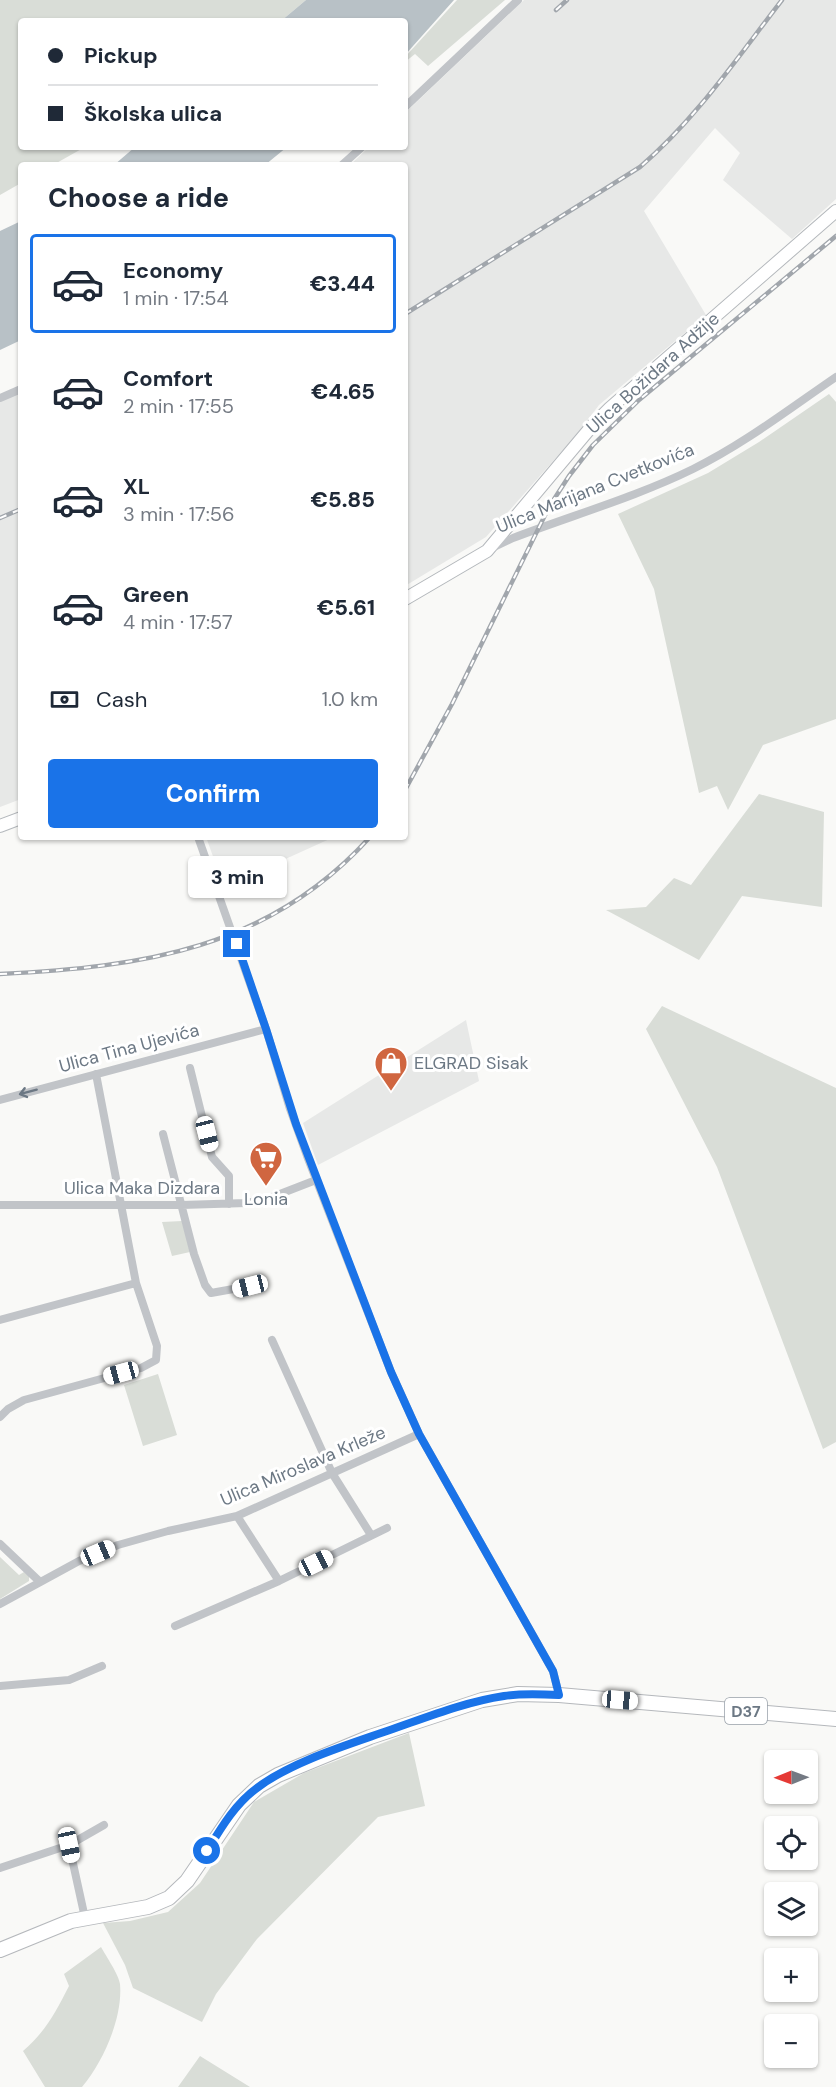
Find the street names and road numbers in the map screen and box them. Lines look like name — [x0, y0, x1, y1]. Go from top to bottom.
street label: Ulica Božidara Adžije — [581, 307, 725, 439]
street label: Ulica Marijana Cvetkovića — [492, 437, 698, 539]
street label: Ulica Tina Ujevića — [56, 1018, 202, 1078]
street label: Ulica Maka Dizdara — [64, 1176, 220, 1200]
street label: Ulica Miroslava Krleže — [217, 1420, 389, 1512]
road number: D37 — [725, 1698, 767, 1724]

